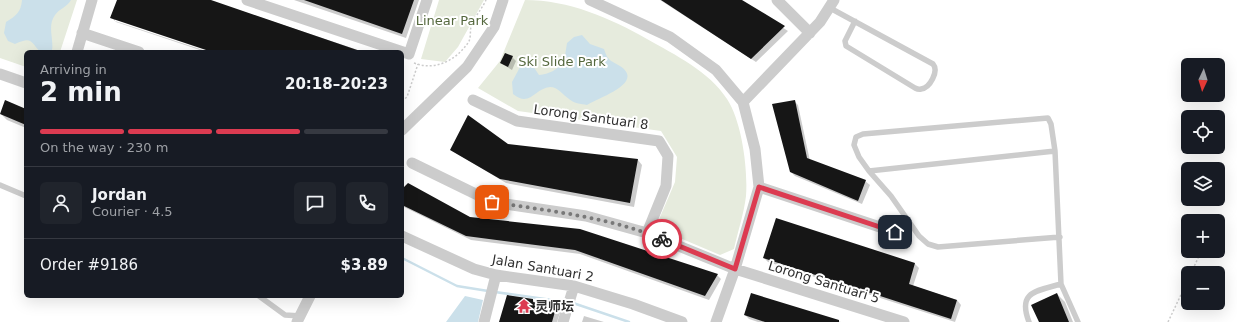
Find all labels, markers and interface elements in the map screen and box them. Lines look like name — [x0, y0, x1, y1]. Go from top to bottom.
park label: Linear Park — [416, 13, 489, 28]
park label: Ski Slide Park — [518, 54, 606, 69]
north arrow — [1181, 58, 1225, 102]
map controls — [1181, 58, 1225, 310]
text: Arriving in — [40, 62, 107, 77]
text: 20:18–20:23 — [285, 75, 388, 93]
text: 2 min — [40, 77, 122, 107]
street label: Lorong Santuari 8 — [533, 102, 649, 132]
button: locate — [1181, 110, 1225, 154]
text: On the way · 230 m — [40, 140, 168, 155]
button: layers — [1181, 162, 1225, 206]
button: person — [40, 182, 82, 224]
button: chat — [294, 182, 336, 224]
button: phone — [346, 182, 388, 224]
pin — [475, 185, 509, 219]
text: Jordan — [92, 186, 147, 204]
icon: bag — [481, 191, 503, 213]
text: Courier · 4.5 — [92, 204, 173, 219]
button: + — [1181, 214, 1225, 258]
pin — [878, 215, 912, 249]
courier — [642, 219, 682, 259]
icon: home — [884, 221, 906, 243]
icon: bike — [651, 228, 673, 250]
street label: Jalan Santuari 2 — [490, 252, 595, 284]
text: Order #9186 — [40, 256, 138, 274]
text: $3.89 — [341, 256, 388, 274]
street label: Lorong Santuari 5 — [766, 258, 882, 306]
button: − — [1181, 266, 1225, 310]
temple icon: 灵师坛 — [516, 298, 532, 314]
place label: 灵师坛 — [535, 299, 574, 314]

